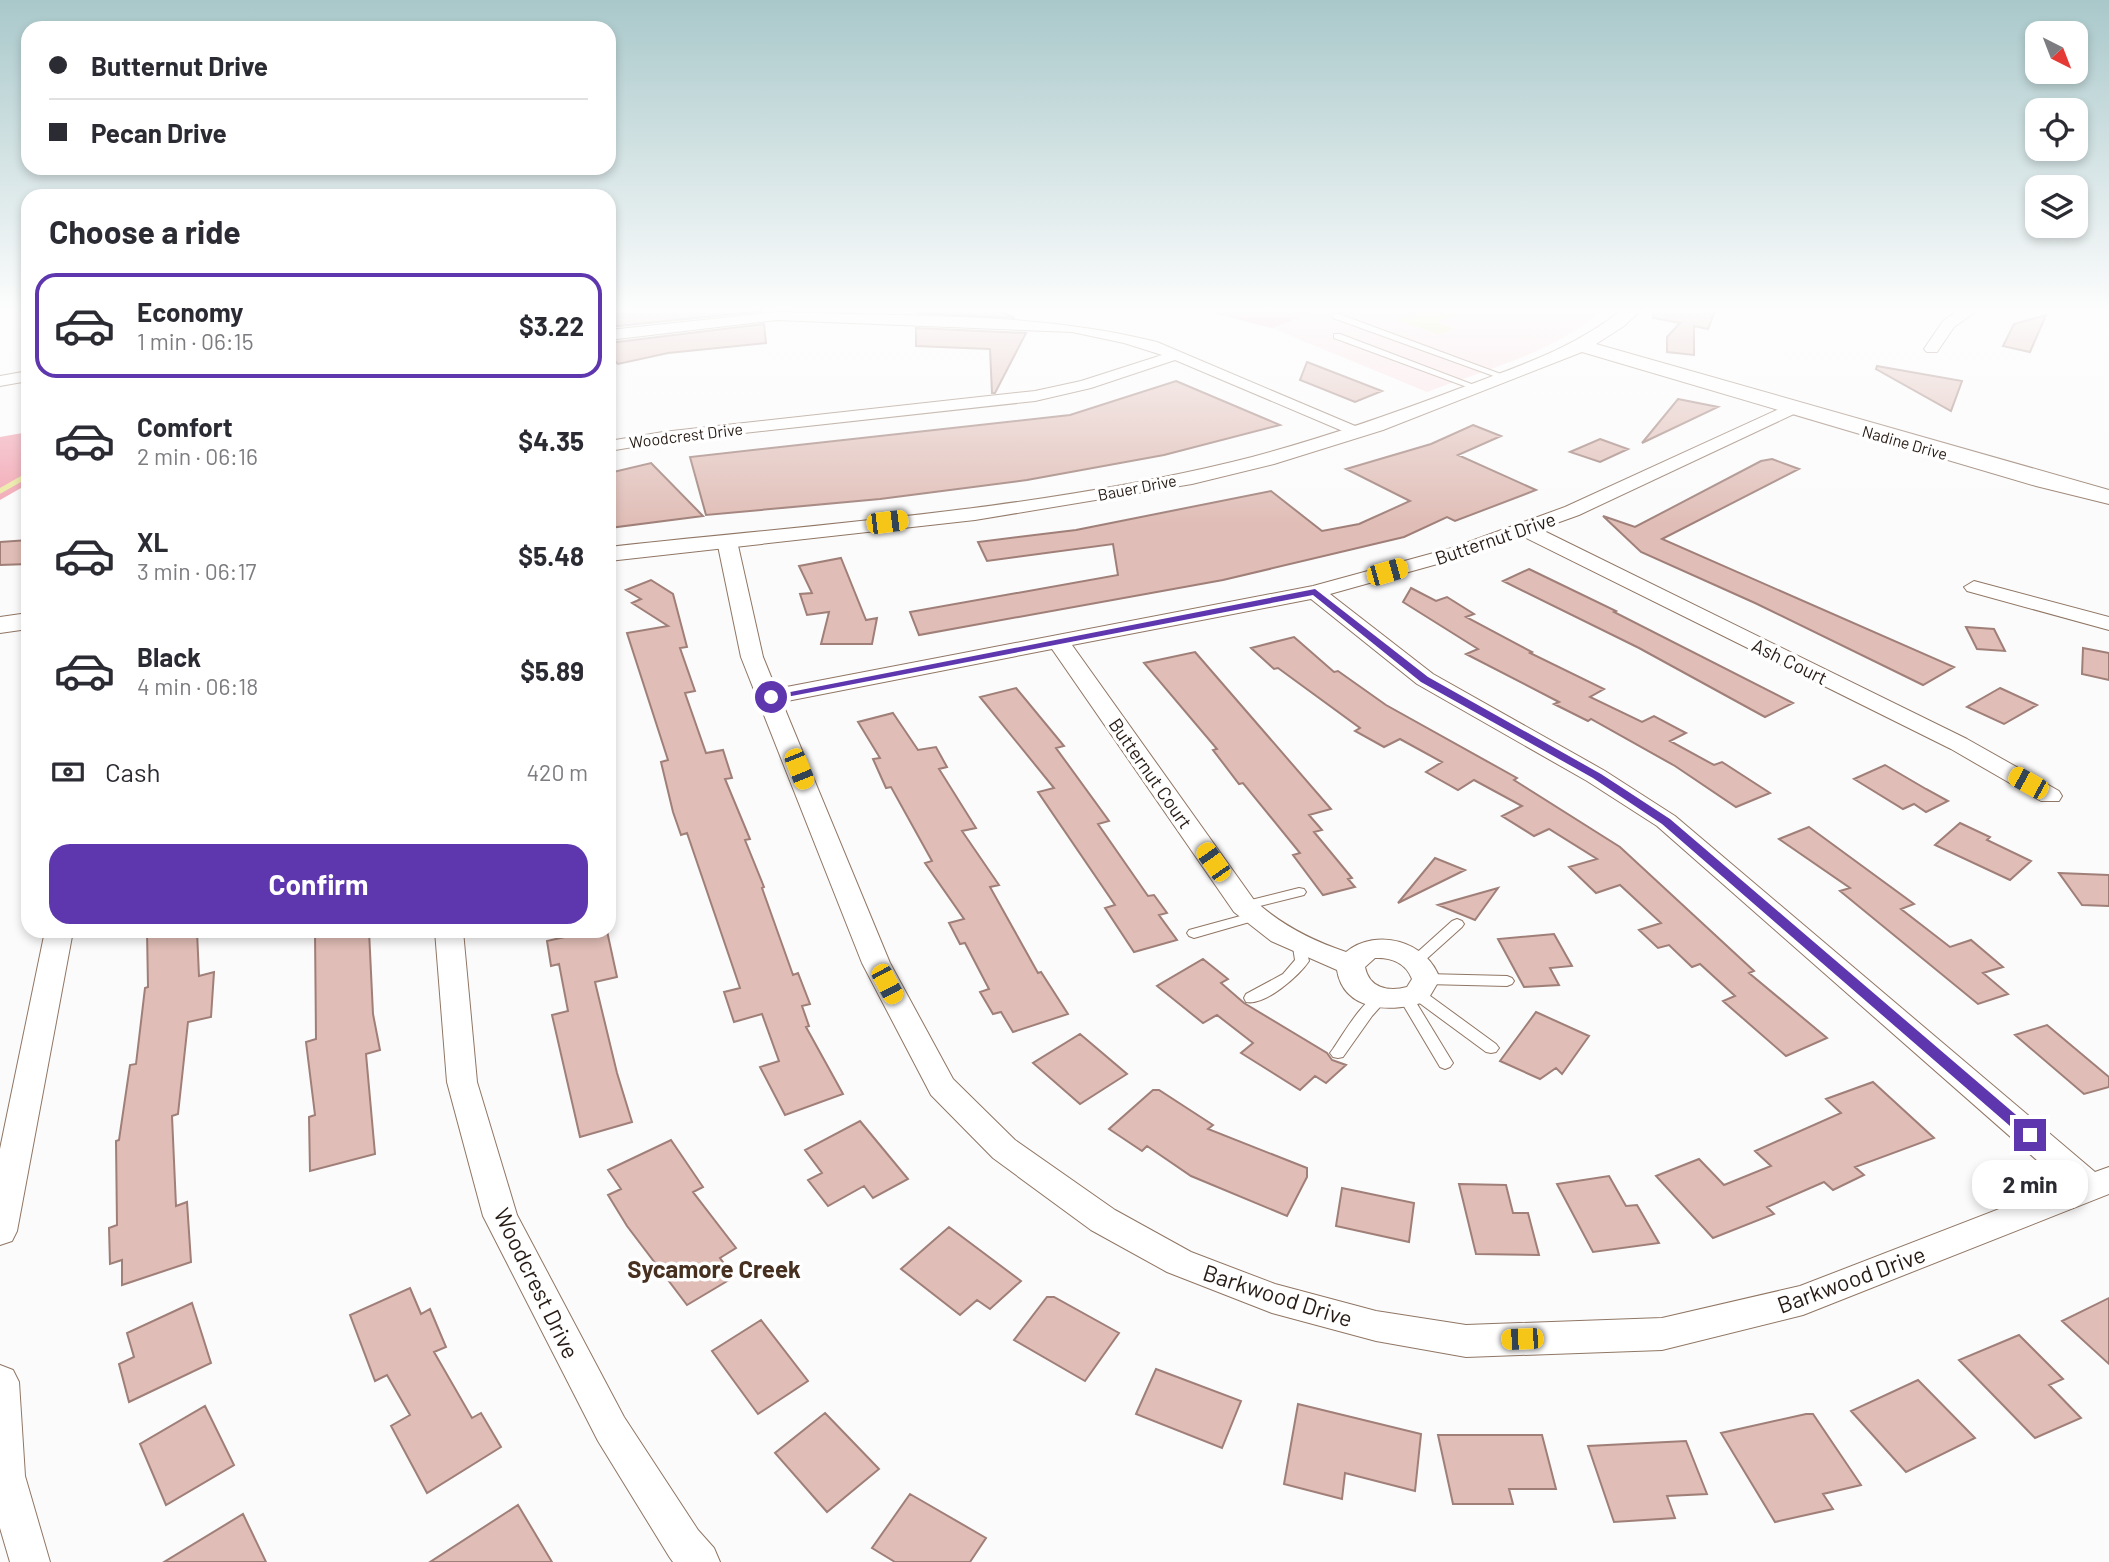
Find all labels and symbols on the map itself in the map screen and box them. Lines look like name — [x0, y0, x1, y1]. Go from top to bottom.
north arrow — [2025, 21, 2088, 84]
street label: Woodcrest Drive — [628, 419, 744, 451]
street label: Nadine Drive — [1860, 421, 1950, 463]
street label: Bauer Drive — [1096, 470, 1178, 504]
street label: Butternut Drive — [1432, 507, 1558, 569]
car — [865, 509, 910, 535]
car — [1364, 556, 1411, 588]
street label: Ash Court — [1749, 633, 1831, 689]
route start — [755, 681, 787, 713]
street label: Butternut Court — [1104, 713, 1198, 833]
car — [782, 746, 817, 792]
car — [2005, 764, 2052, 802]
car — [1193, 839, 1234, 885]
car — [868, 961, 907, 1007]
route end — [2014, 1119, 2046, 1151]
callout: 2 min — [1972, 1160, 2088, 1208]
street label: Woodcrest Drive — [488, 1203, 586, 1363]
street label: Barkwood Drive — [1773, 1239, 1929, 1319]
district label: Sycamore Creek — [627, 1254, 801, 1283]
street label: Barkwood Drive — [1200, 1258, 1356, 1332]
car — [1501, 1328, 1544, 1350]

